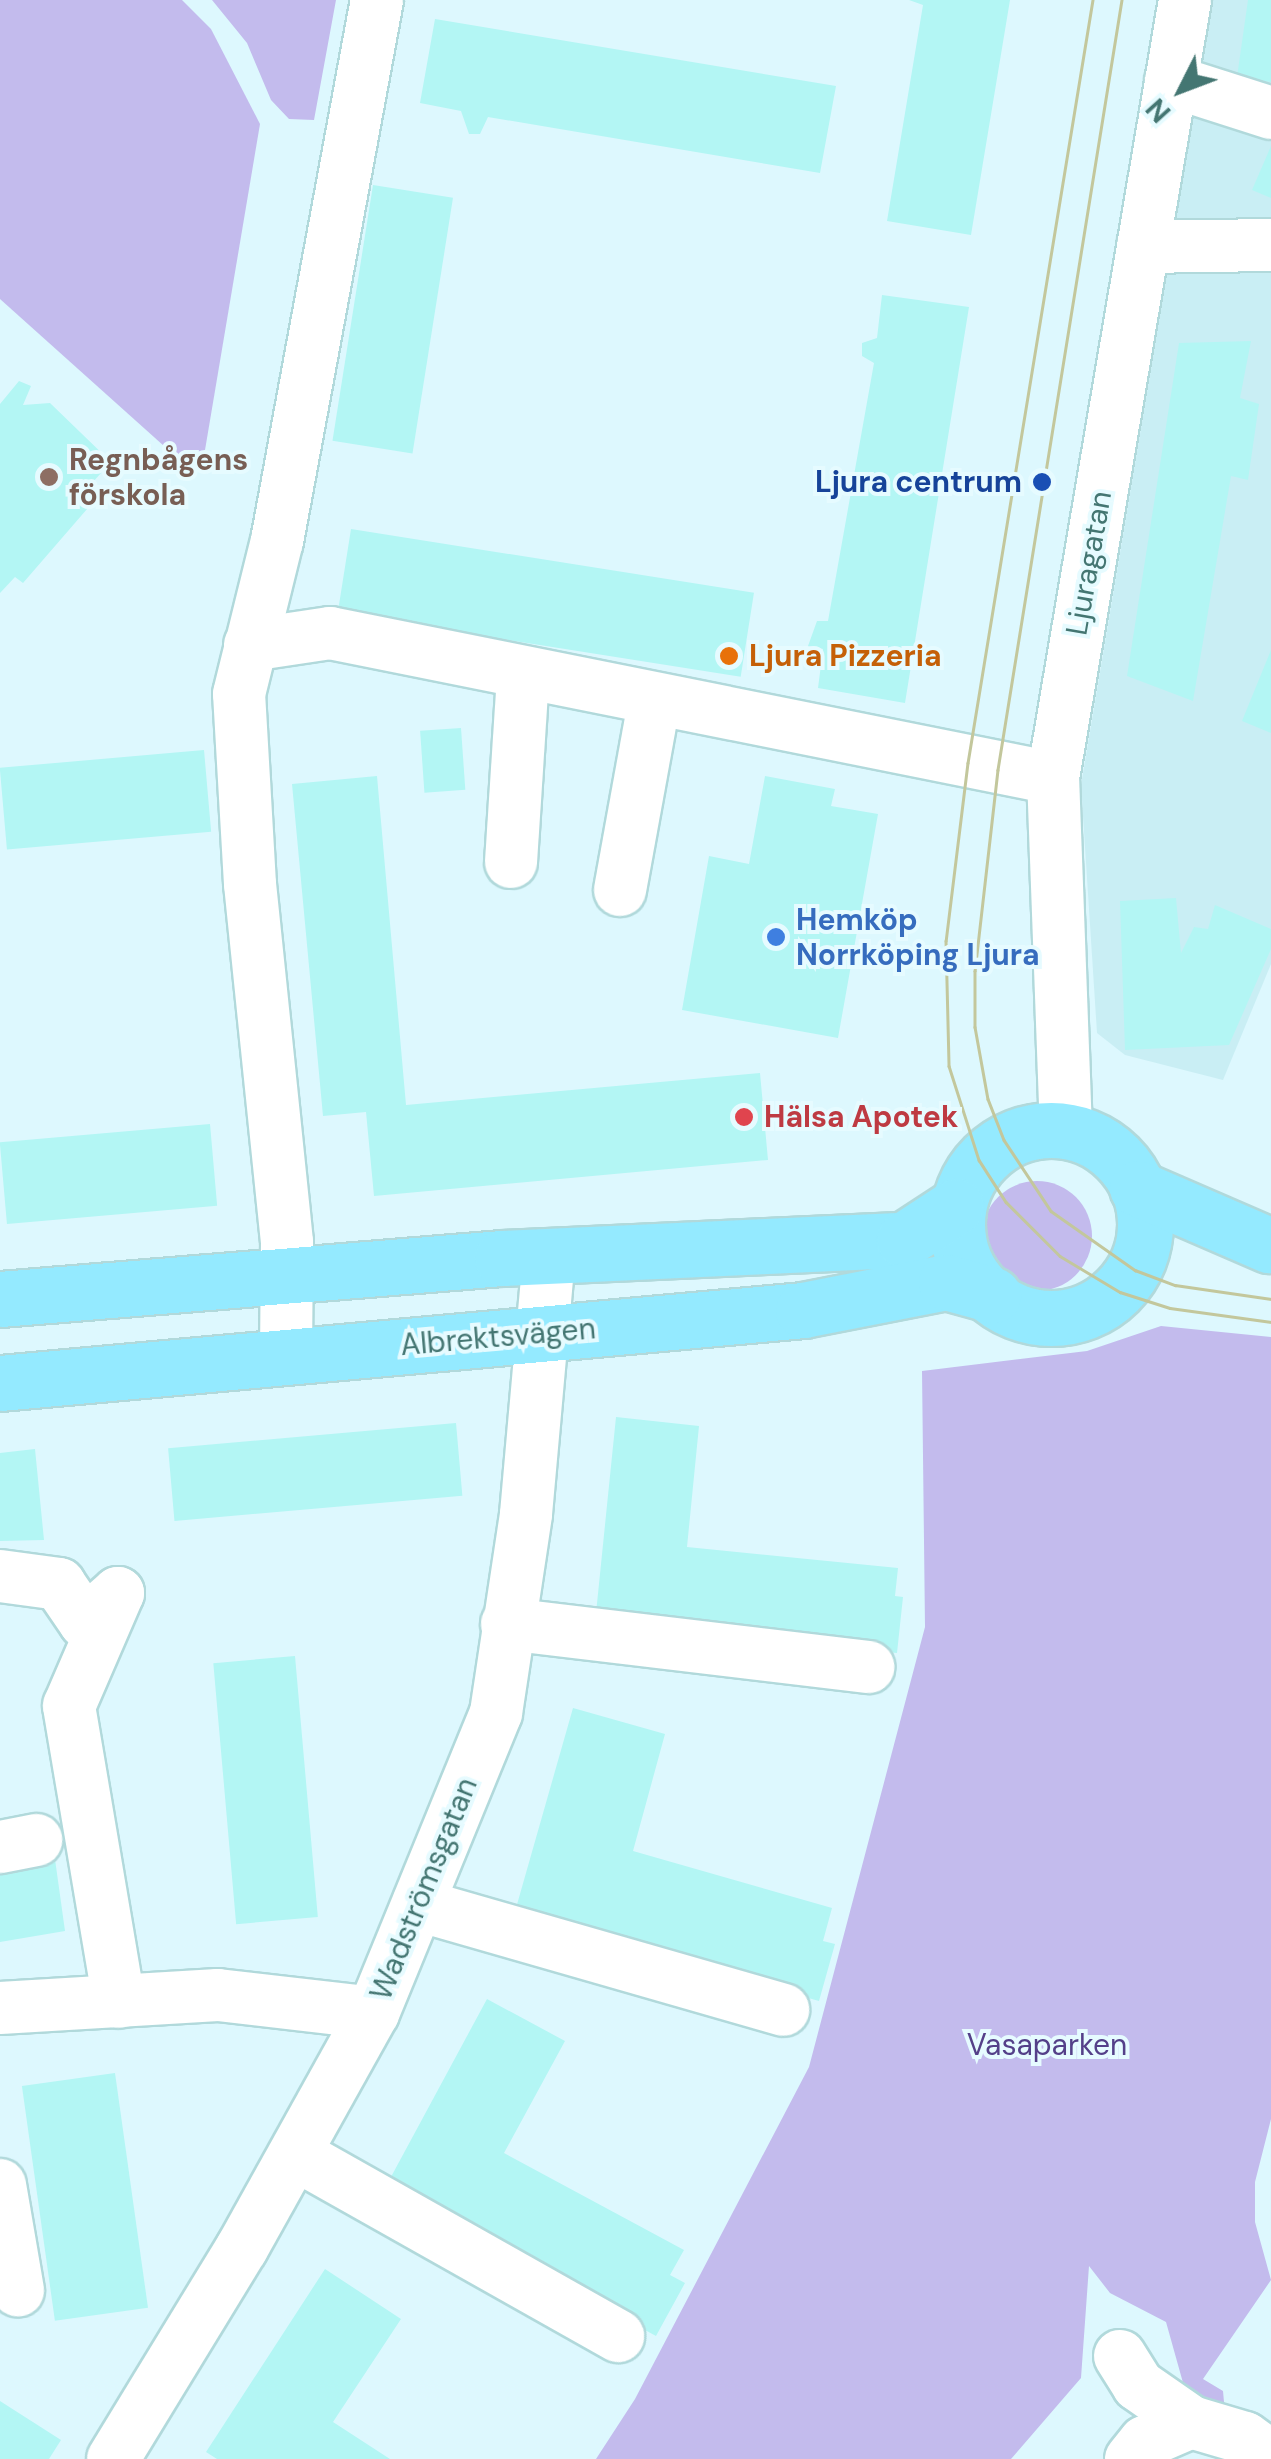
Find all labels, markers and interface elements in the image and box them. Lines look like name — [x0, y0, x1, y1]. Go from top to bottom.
north arrow — [1131, 40, 1231, 140]
text: N — [1138, 90, 1179, 130]
place label: Regnbågens förskola — [69, 442, 248, 512]
place label: Ljura centrum — [815, 464, 1022, 500]
marker: Regnbågens förskola — [38, 466, 60, 488]
marker: Ljura centrum — [1031, 471, 1053, 493]
street label: Ljuragatan — [1059, 488, 1119, 638]
place label: Ljura Pizzeria — [749, 638, 942, 674]
marker: Ljura Pizzeria — [718, 645, 740, 667]
place label: Hemköp Norrköping Ljura — [796, 902, 1040, 972]
marker: Hemköp Norrköping Ljura — [765, 926, 787, 948]
place label: Hälsa Apotek — [764, 1099, 958, 1135]
marker: Hälsa Apotek — [733, 1106, 755, 1128]
street label: Albrektsvägen — [399, 1311, 597, 1363]
street label: Wadströmsgatan — [363, 1772, 485, 2006]
park label: Vasaparken — [967, 2027, 1127, 2063]

